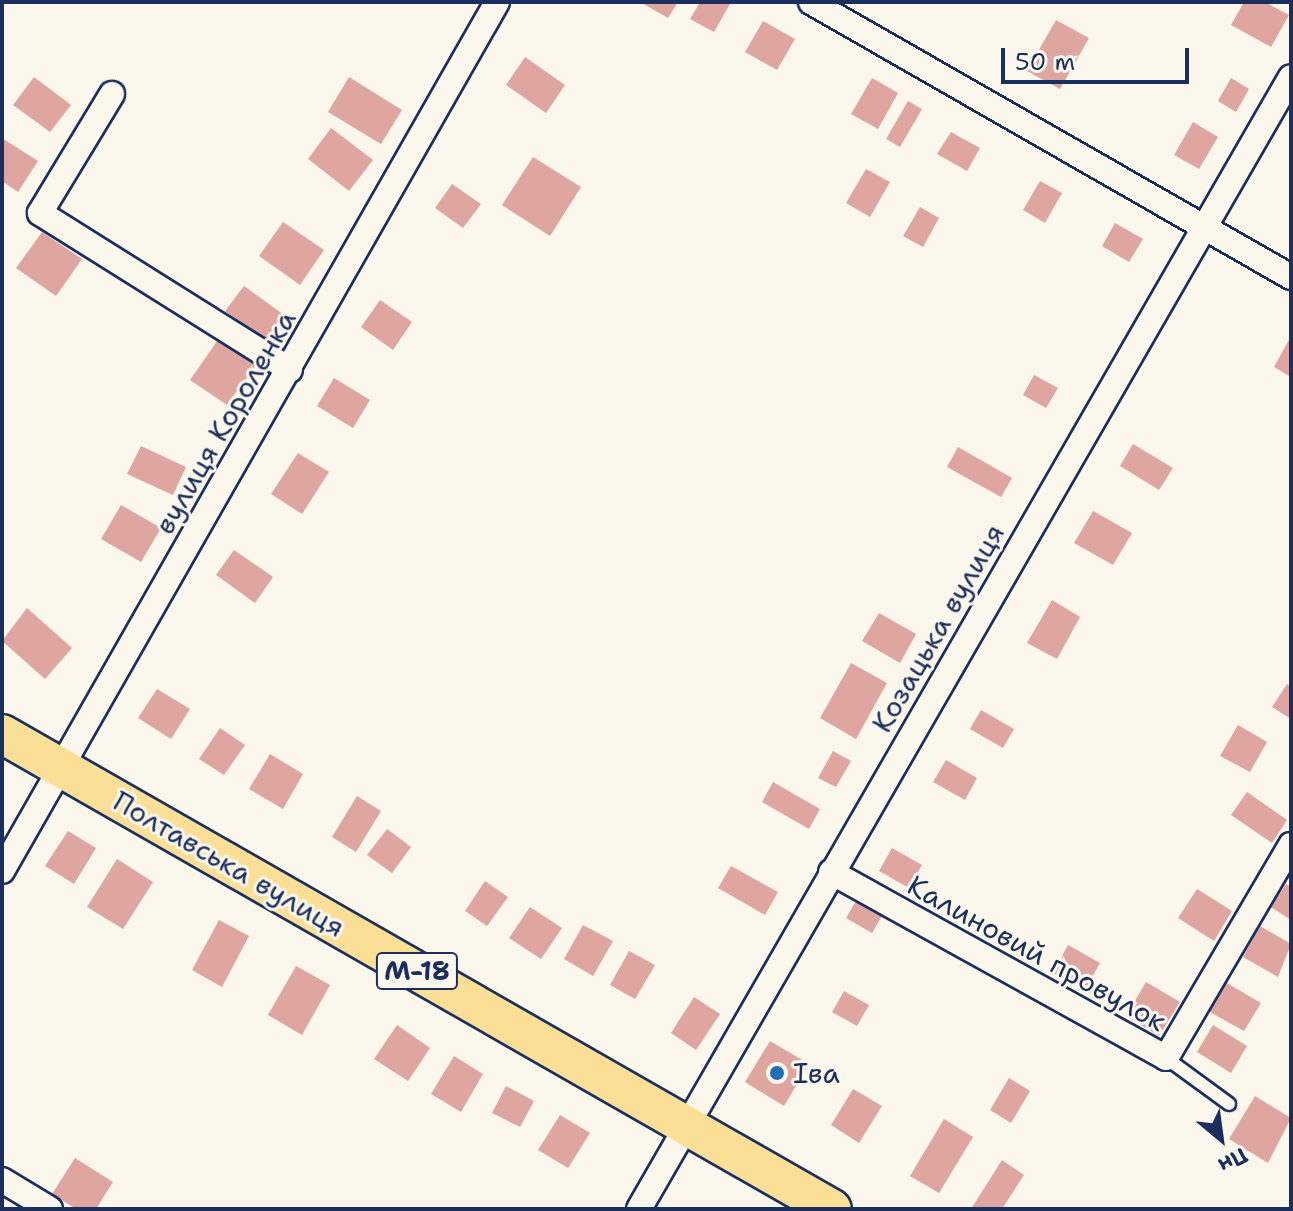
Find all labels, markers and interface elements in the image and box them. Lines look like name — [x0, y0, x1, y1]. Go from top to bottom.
scale bar — [1005, 32, 1193, 82]
text: 50 m — [1015, 46, 1075, 78]
street label: вулиця Короленка — [147, 304, 303, 540]
street label: Козацька вулиця — [865, 518, 1011, 738]
street label: Полтавська вулиця — [107, 784, 351, 944]
street label: Калиновий провулок — [902, 868, 1172, 1038]
road number: М-18 — [375, 949, 459, 993]
place label: Іва — [793, 1056, 840, 1090]
marker: Іва — [768, 1064, 786, 1082]
north arrow — [1181, 1099, 1261, 1179]
text: Пн — [1213, 1141, 1253, 1180]

